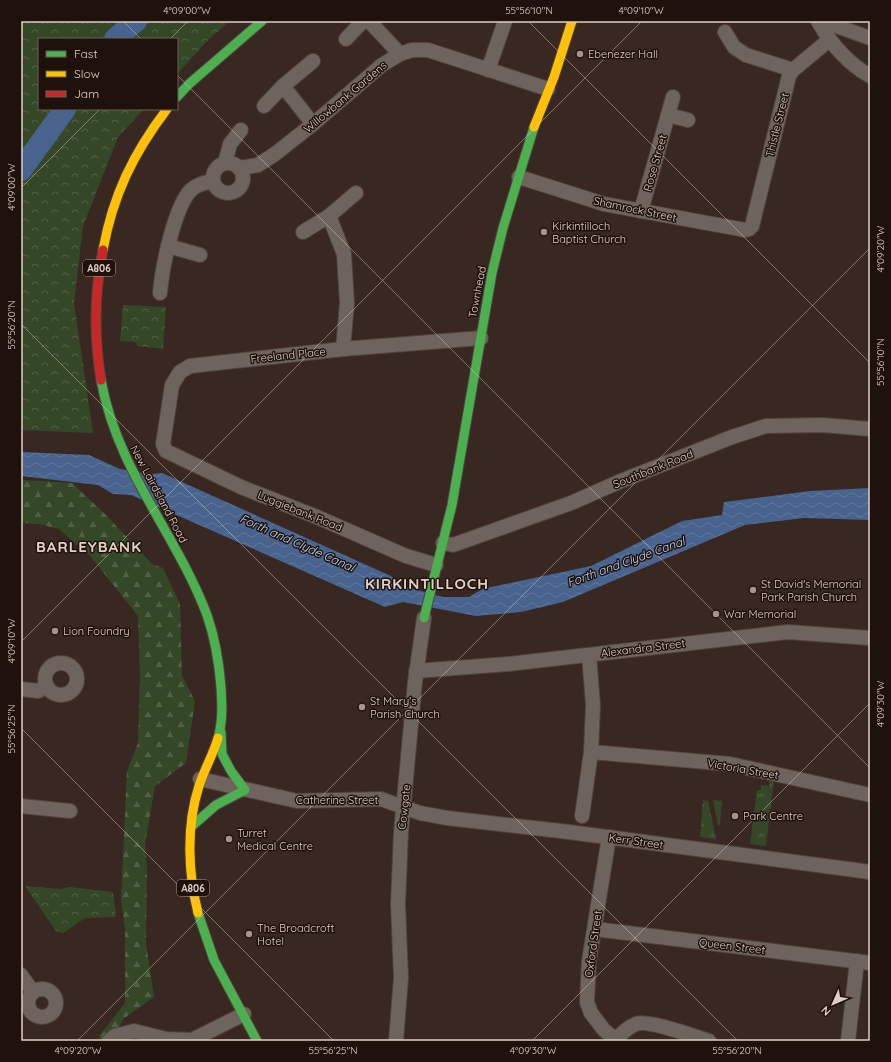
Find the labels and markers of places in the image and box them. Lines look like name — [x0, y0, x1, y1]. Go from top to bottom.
place label: Ebenezer Hall — [588, 47, 658, 61]
marker: Ebenezer Hall — [575, 49, 585, 59]
place label: Kirkintilloch Baptist Church — [552, 219, 626, 246]
marker: Kirkintilloch Baptist Church — [539, 227, 549, 237]
place label: St David's Memorial Park Parish Church — [761, 577, 861, 604]
marker: St David's Memorial Park Parish Church — [748, 585, 758, 595]
place label: War Memorial — [724, 607, 796, 621]
marker: War Memorial — [711, 609, 721, 619]
place label: Lion Foundry — [63, 624, 130, 638]
marker: Lion Foundry — [50, 626, 60, 636]
place label: St Mary's Parish Church — [370, 694, 440, 721]
marker: St Mary's Parish Church — [357, 702, 367, 712]
place label: Park Centre — [743, 809, 803, 823]
marker: Park Centre — [730, 811, 740, 821]
place label: Turret Medical Centre — [237, 826, 313, 853]
marker: Turret Medical Centre — [224, 834, 234, 844]
place label: The Broadcroft Hotel — [257, 921, 335, 948]
marker: The Broadcroft Hotel — [244, 929, 254, 939]

